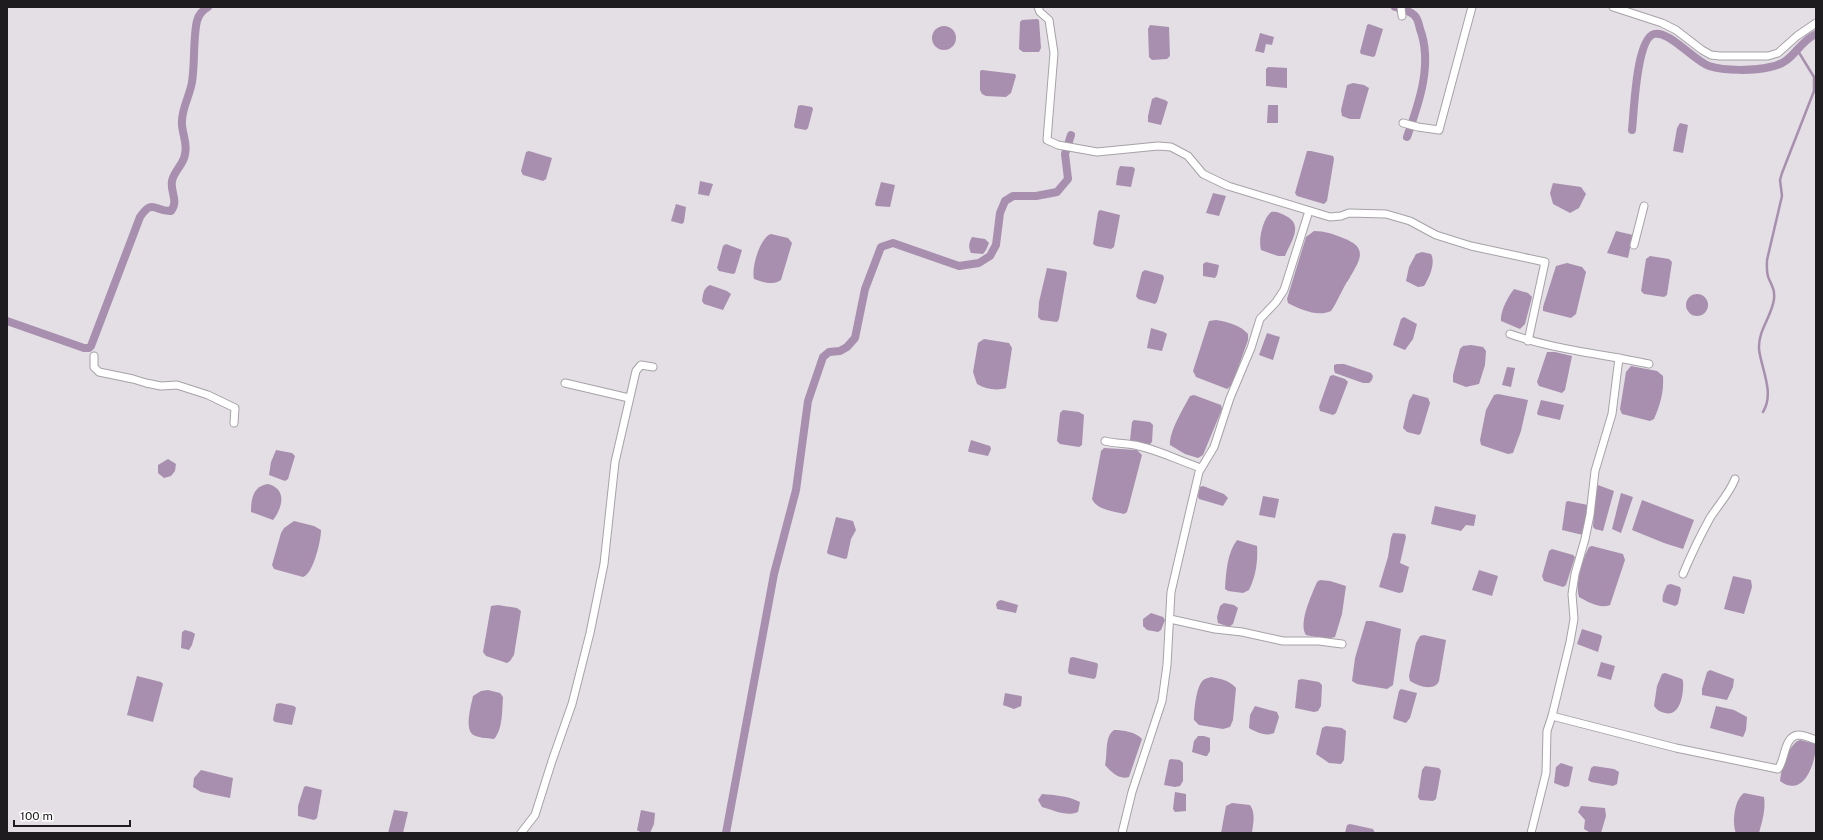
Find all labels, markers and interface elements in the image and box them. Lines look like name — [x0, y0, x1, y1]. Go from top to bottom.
scale bar — [14, 802, 130, 828]
text: 100 m — [20, 809, 53, 823]

